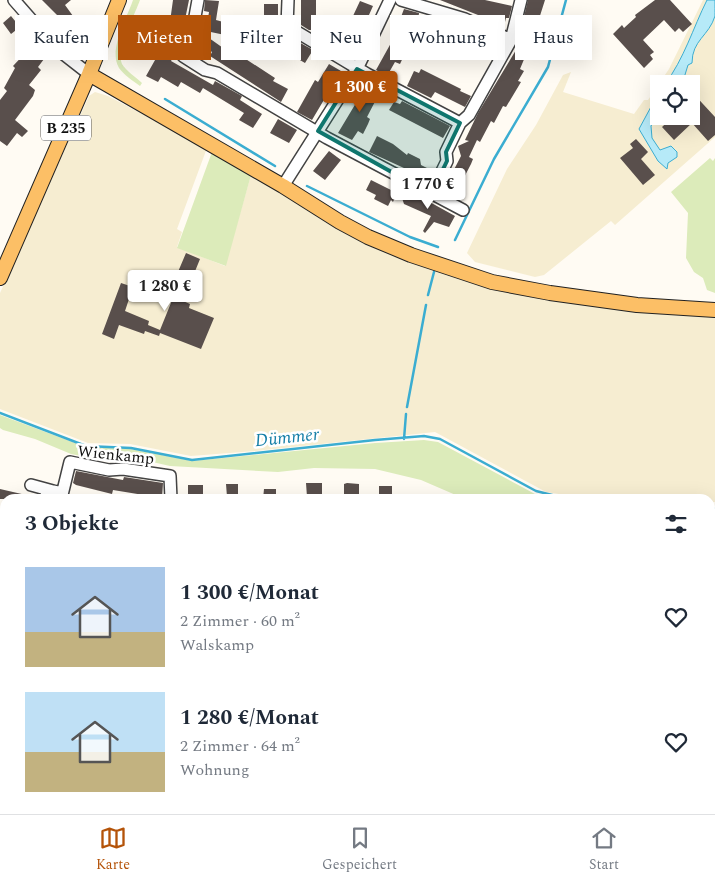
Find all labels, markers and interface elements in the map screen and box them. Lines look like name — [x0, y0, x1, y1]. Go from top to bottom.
chip: Kaufen — [15, 15, 108, 60]
chip: Mieten — [118, 15, 211, 60]
chip: Filter — [221, 15, 301, 60]
chip: Neu — [311, 15, 380, 60]
chip: Wohnung — [390, 15, 505, 60]
chip: Haus — [515, 15, 592, 60]
pin: 1 300 € — [314, 70, 406, 113]
text: 1 300 € — [334, 75, 386, 99]
map controls — [650, 75, 700, 125]
button: locate — [650, 75, 700, 125]
road number: B 235 — [41, 116, 91, 140]
pin: 1 770 € — [382, 168, 474, 210]
text: 1 770 € — [402, 172, 454, 196]
pin: 1 280 € — [119, 270, 211, 312]
text: 1 280 € — [139, 274, 191, 298]
water label: Dümmer — [254, 421, 321, 454]
street label: Wienkamp — [76, 439, 155, 471]
text: 3 Objekte — [25, 508, 119, 540]
icon: filters — [662, 510, 690, 538]
text: 1 300 €/Monat — [180, 577, 319, 609]
icon: home — [65, 587, 125, 647]
icon: heart — [662, 603, 690, 631]
text: 2 Zimmer · 60 m² — [180, 609, 300, 633]
text: Walskamp — [180, 633, 254, 657]
text: 1 280 €/Monat — [180, 702, 319, 734]
icon: home — [65, 712, 125, 772]
icon: heart — [662, 728, 690, 756]
text: 2 Zimmer · 64 m² — [180, 734, 300, 758]
text: Wohnung — [180, 758, 250, 782]
tab: Karte — [96, 824, 130, 875]
tab: Gespeichert — [322, 824, 397, 875]
tab: Start — [589, 824, 619, 875]

